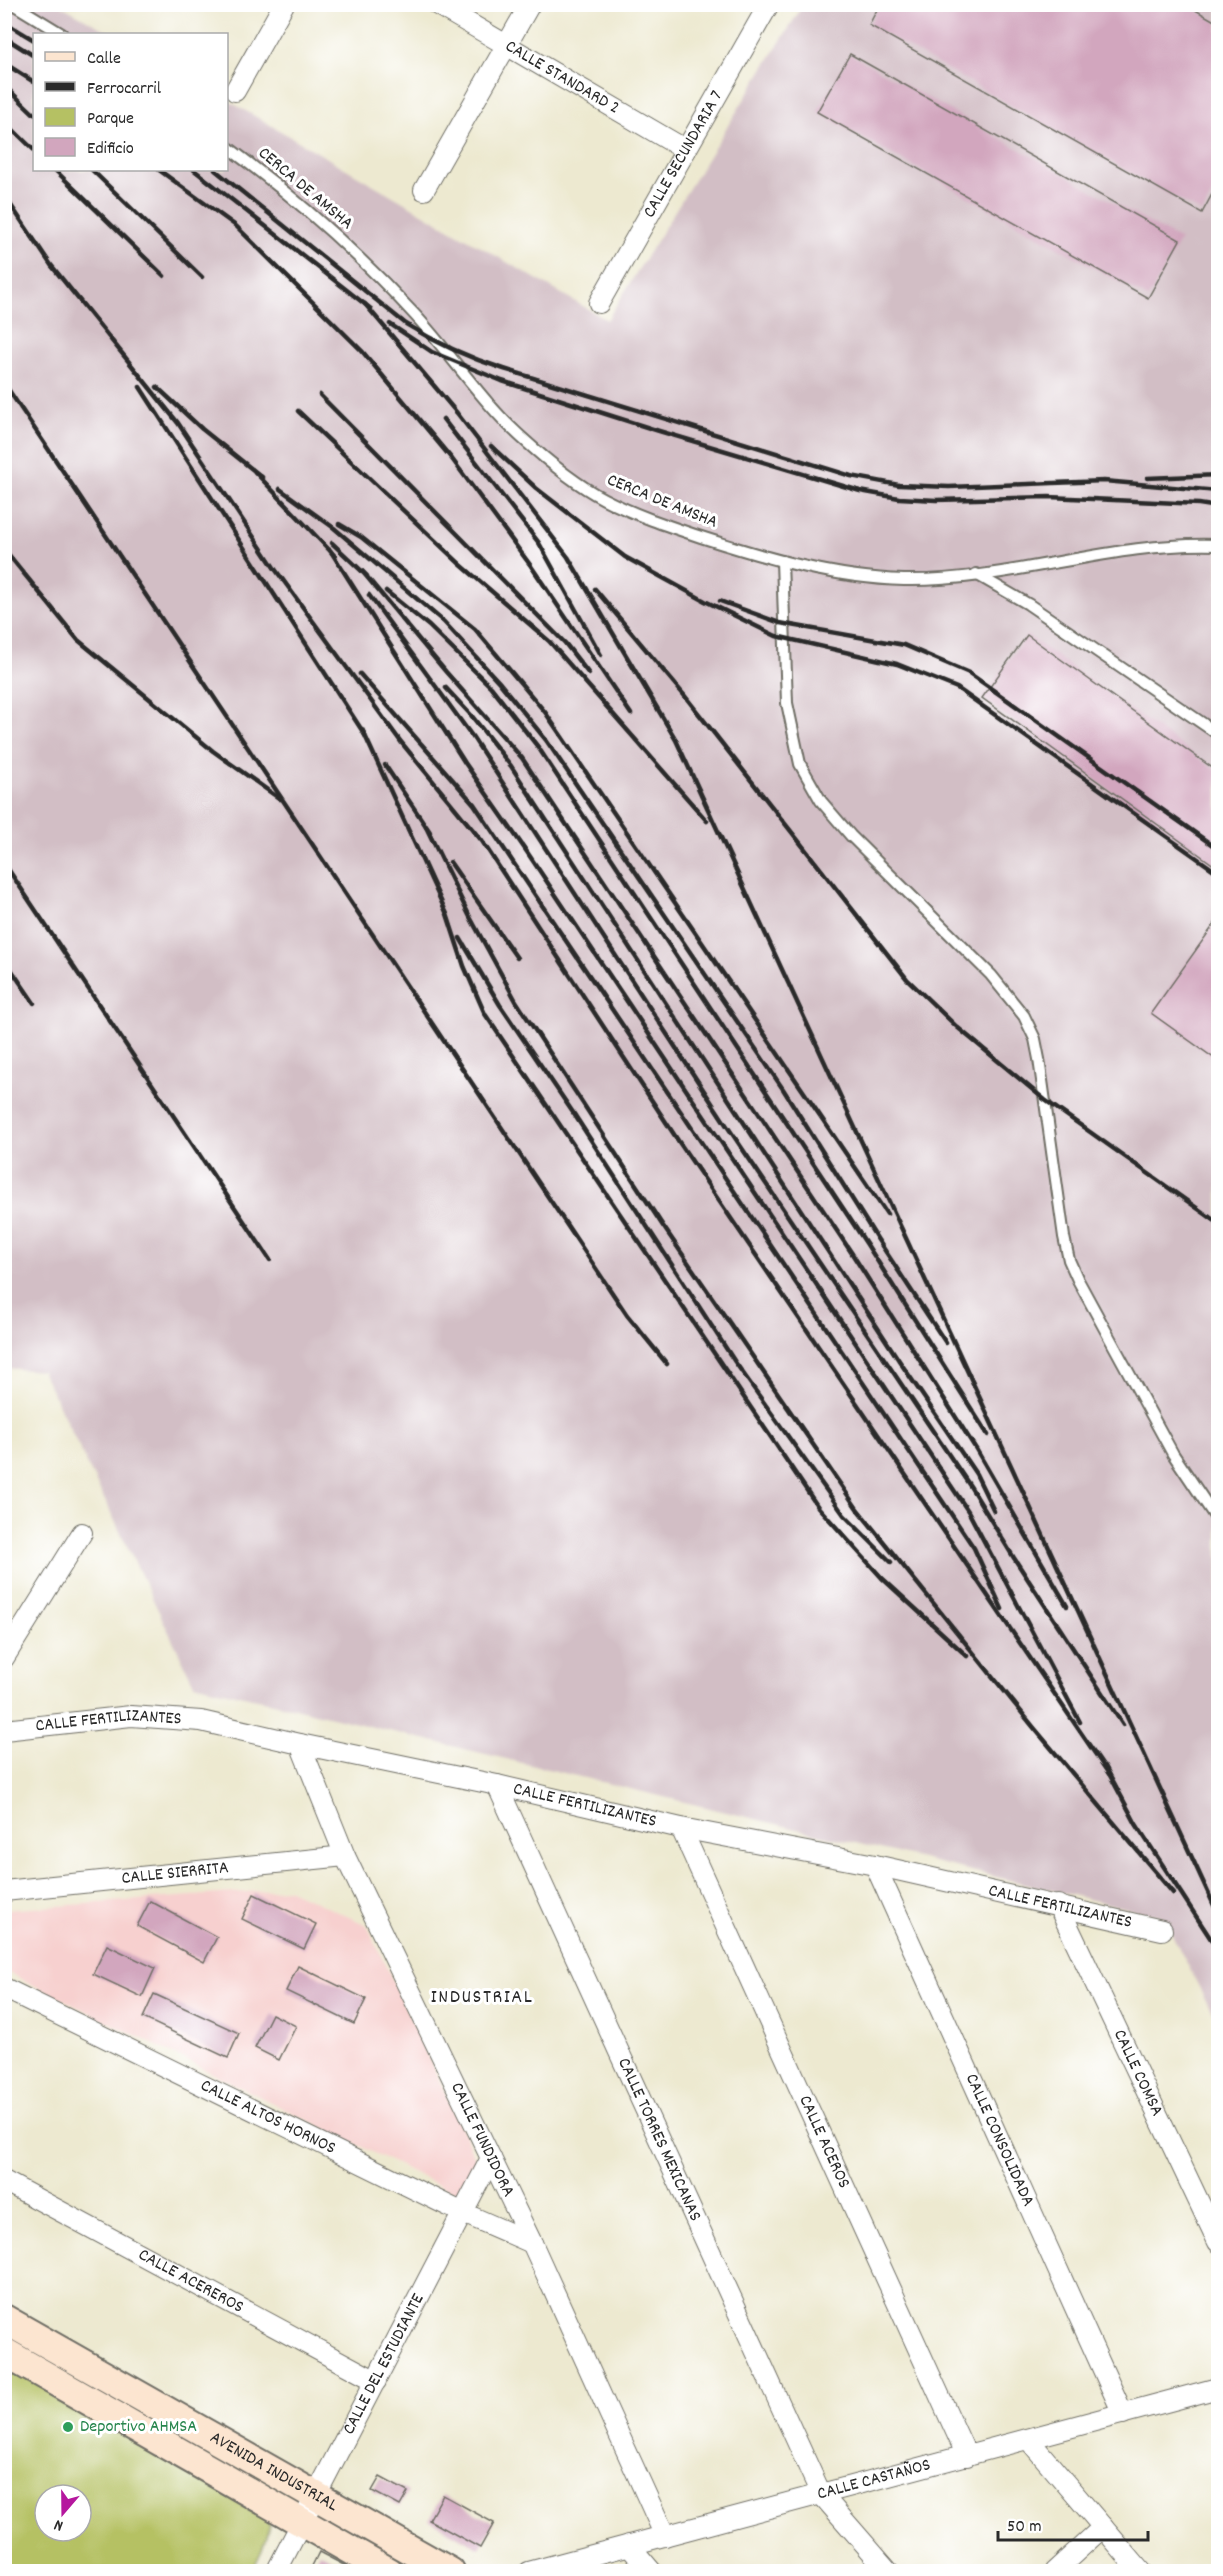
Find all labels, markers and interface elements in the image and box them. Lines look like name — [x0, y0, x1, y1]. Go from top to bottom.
legend — [33, 33, 228, 171]
street label: CALLE STANDARD 2 — [500, 34, 624, 121]
text: Calle — [87, 47, 121, 72]
text: Ferrocarril — [87, 77, 162, 102]
street label: CALLE SECUNDARIA 7 — [637, 86, 730, 223]
text: Parque — [87, 107, 134, 132]
text: Edificio — [87, 137, 134, 162]
street label: CERCA DE AMSHA — [252, 142, 358, 236]
street label: CERCA DE AMSHA — [603, 468, 721, 536]
street label: CALLE FERTILIZANTES — [34, 1703, 182, 1739]
street label: CALLE FERTILIZANTES — [511, 1777, 659, 1834]
street label: CALLE SIERRITA — [120, 1855, 230, 1891]
street label: CALLE FERTILIZANTES — [986, 1879, 1134, 1935]
district label: INDUSTRIAL — [431, 1984, 533, 2012]
street label: CALLE COMSA — [1106, 2025, 1169, 2121]
street label: CALLE TORRES MEXICANAS — [611, 2054, 707, 2226]
street label: CALLE CONSOLIDADA — [958, 2070, 1040, 2211]
street label: CALLE ALTOS HORNOS — [196, 2074, 340, 2161]
street label: CALLE FUNDIDORA — [444, 2078, 521, 2202]
street label: CALLE ACEROS — [792, 2091, 856, 2193]
street label: CALLE ACEREROS — [133, 2243, 248, 2320]
street label: CALLE DEL ESTUDIANTE — [337, 2289, 431, 2439]
place label: Deportivo AHMSA — [80, 2415, 197, 2440]
marker: Deportivo AHMSA — [61, 2420, 75, 2434]
street label: AVENIDA INDUSTRIAL — [205, 2426, 343, 2519]
street label: CALLE CASTAÑOS — [815, 2453, 933, 2507]
north arrow — [33, 2483, 93, 2543]
scale bar — [998, 2504, 1148, 2542]
text: N — [51, 2513, 66, 2537]
text: 50 m — [1007, 2515, 1042, 2540]

